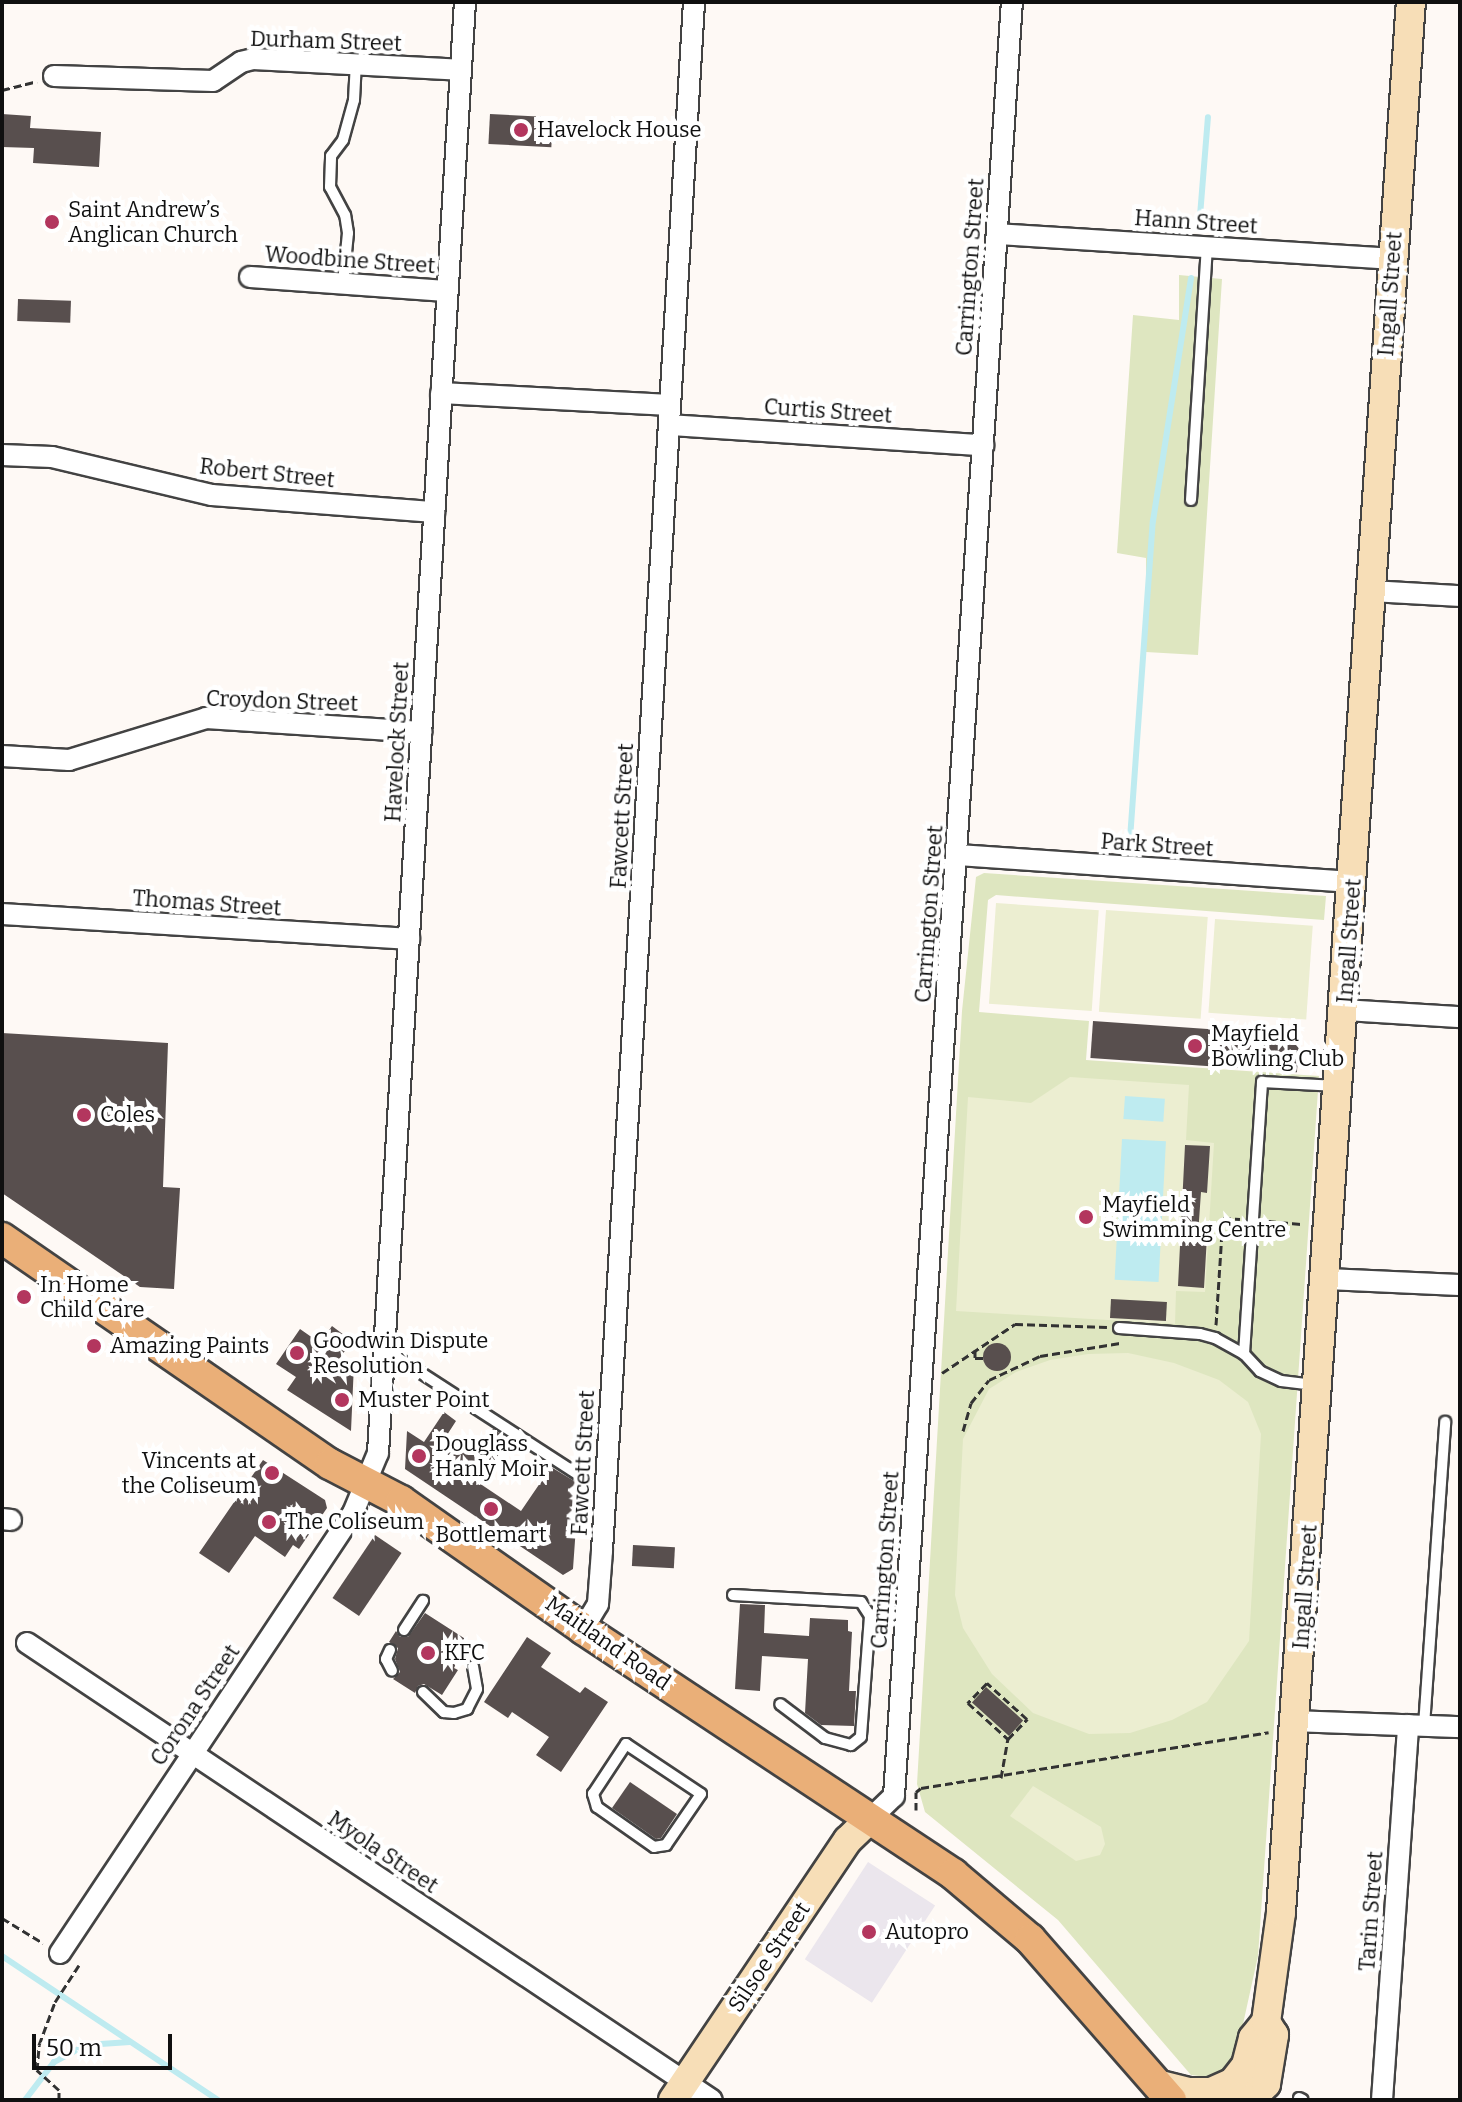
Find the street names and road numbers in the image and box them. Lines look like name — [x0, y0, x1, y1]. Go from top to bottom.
street label: Durham Street — [250, 25, 402, 57]
street label: Carrington Street — [951, 177, 989, 357]
street label: Hann Street — [1133, 205, 1259, 239]
street label: Ingall Street — [1372, 231, 1408, 357]
street label: Woodbine Street — [264, 241, 436, 279]
street label: Curtis Street — [763, 393, 893, 429]
street label: Robert Street — [198, 453, 336, 493]
street label: Havelock Street — [380, 661, 414, 823]
street label: Croydon Street — [205, 685, 359, 717]
street label: Fawcett Street — [605, 743, 639, 889]
street label: Carrington Street — [910, 824, 948, 1004]
street label: Park Street — [1100, 828, 1214, 862]
street label: Ingall Street — [1331, 878, 1367, 1004]
street label: Thomas Street — [132, 885, 282, 921]
street label: Fawcett Street — [566, 1390, 600, 1536]
street label: Carrington Street — [866, 1470, 904, 1650]
street label: Ingall Street — [1287, 1524, 1323, 1650]
street label: Maitland Road — [540, 1590, 676, 1696]
street label: Corona Street — [145, 1639, 245, 1771]
street label: Myola Street — [323, 1805, 443, 1899]
street label: Tarin Street — [1354, 1850, 1388, 1972]
street label: Silsoe Street — [723, 1897, 815, 2017]

